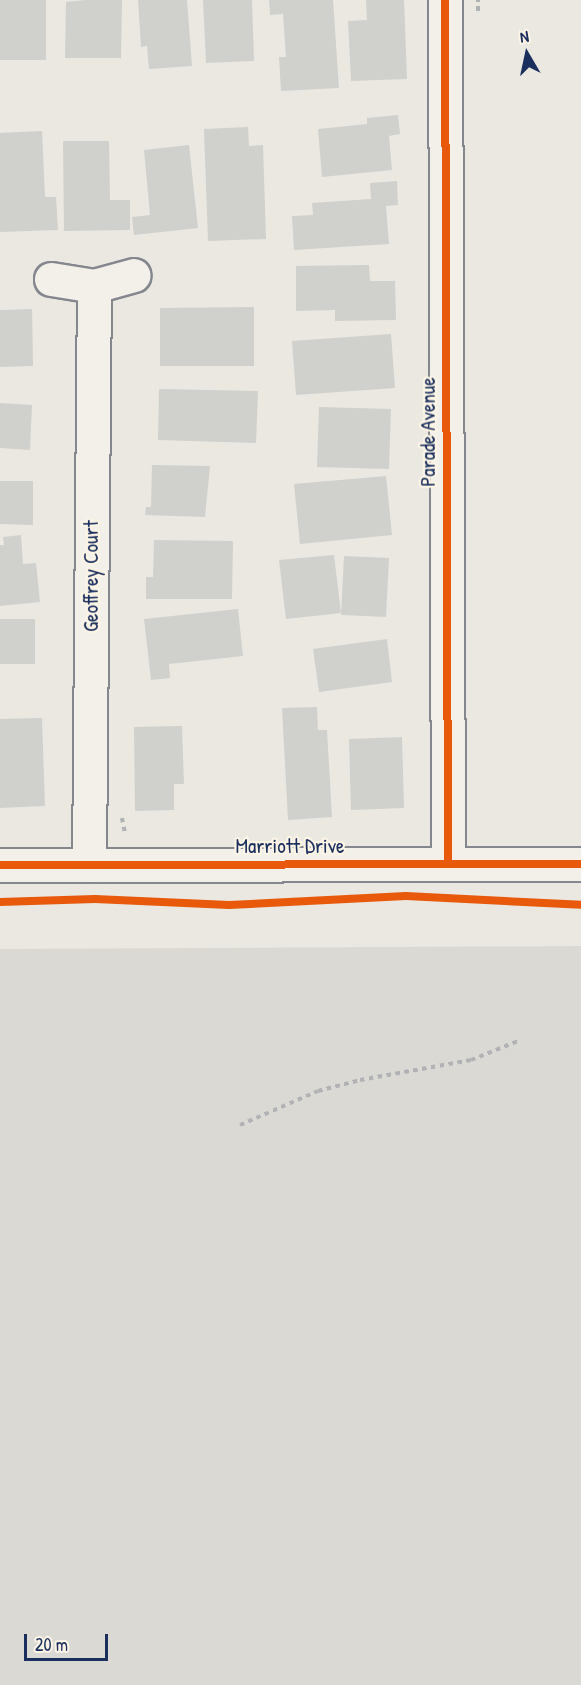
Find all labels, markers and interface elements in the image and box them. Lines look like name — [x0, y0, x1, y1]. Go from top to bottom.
north arrow — [497, 24, 557, 84]
text: N — [518, 25, 530, 48]
street label: Parade Avenue — [415, 377, 441, 487]
street label: Geoffrey Court — [78, 520, 104, 632]
street label: Marriott Drive — [236, 833, 344, 859]
scale bar — [27, 1622, 111, 1660]
text: 20 m — [35, 1632, 68, 1657]

